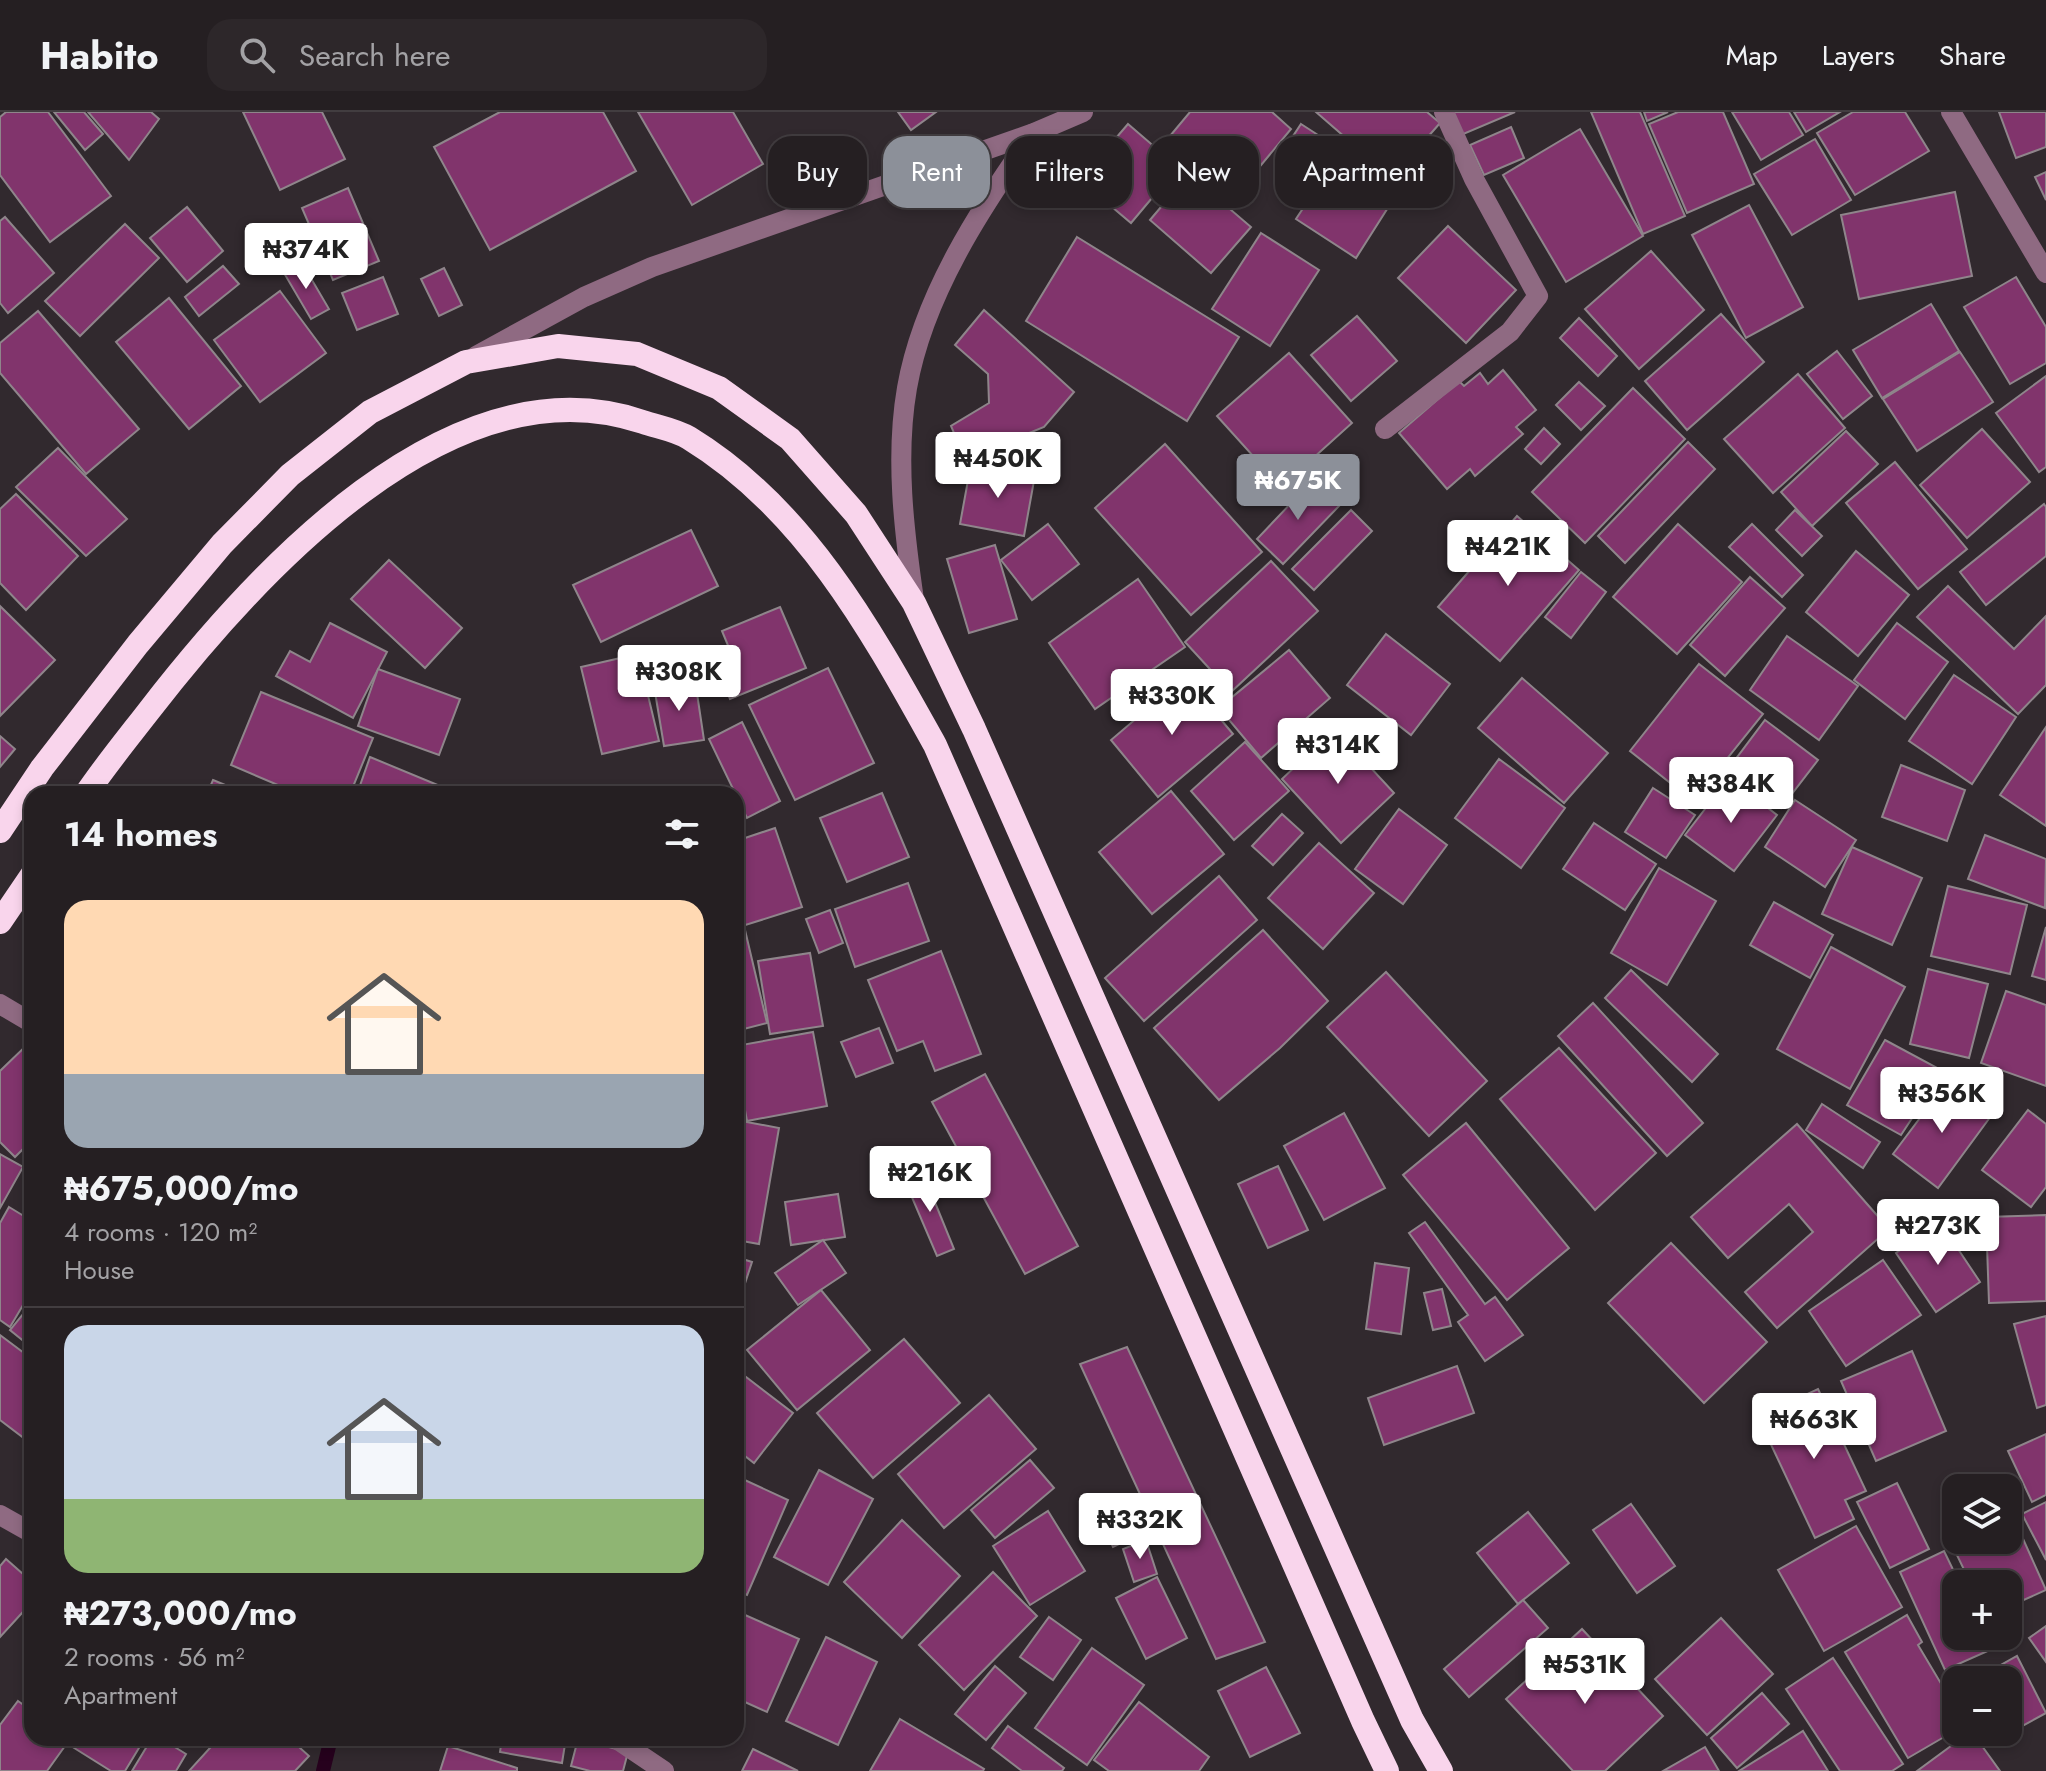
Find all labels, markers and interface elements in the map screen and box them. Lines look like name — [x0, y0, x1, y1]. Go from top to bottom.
search box — [207, 19, 767, 91]
text: Habito — [40, 28, 159, 83]
icon: search — [235, 33, 279, 77]
text: Search here — [299, 34, 451, 77]
text: Map — [1726, 35, 1778, 76]
text: Layers — [1822, 35, 1895, 76]
text: Share — [1939, 35, 2006, 76]
chip: Buy — [768, 136, 867, 208]
chip: Rent — [883, 136, 990, 208]
chip: Filters — [1006, 136, 1132, 208]
chip: New — [1148, 136, 1259, 208]
chip: Apartment — [1275, 136, 1453, 208]
pin: ₦374K — [250, 223, 362, 291]
text: ₦374K — [263, 230, 349, 268]
pin: ₦450K — [942, 432, 1054, 500]
text: ₦450K — [953, 439, 1043, 477]
pin: ₦675K — [1242, 454, 1354, 522]
text: ₦675K — [1255, 461, 1341, 499]
pin: ₦421K — [1452, 520, 1564, 588]
text: ₦421K — [1465, 527, 1551, 565]
pin: ₦308K — [623, 645, 735, 713]
text: ₦308K — [636, 652, 722, 690]
pin: ₦330K — [1116, 669, 1228, 737]
text: ₦330K — [1129, 676, 1215, 714]
pin: ₦314K — [1282, 718, 1394, 786]
text: ₦314K — [1296, 725, 1380, 763]
pin: ₦384K — [1675, 757, 1787, 825]
text: ₦384K — [1687, 764, 1775, 802]
text: 14 homes — [64, 810, 218, 859]
icon: filters — [660, 812, 704, 856]
icon: home — [312, 952, 456, 1096]
pin: ₦356K — [1886, 1067, 1998, 1135]
text: ₦356K — [1898, 1074, 1986, 1112]
pin: ₦216K — [874, 1146, 986, 1214]
text: ₦216K — [888, 1153, 972, 1191]
text: ₦675,000/mo — [64, 1164, 299, 1213]
pin: ₦273K — [1882, 1199, 1994, 1267]
text: ₦273K — [1895, 1206, 1981, 1244]
text: 4 rooms · 120 m² — [64, 1213, 257, 1251]
text: House — [64, 1251, 134, 1289]
icon: home — [312, 1377, 456, 1521]
pin: ₦663K — [1758, 1393, 1870, 1461]
text: ₦663K — [1770, 1400, 1858, 1438]
map controls — [1942, 1474, 2022, 1746]
button: layers — [1942, 1474, 2022, 1554]
pin: ₦332K — [1084, 1493, 1196, 1561]
text: ₦332K — [1097, 1500, 1183, 1538]
button: + — [1942, 1570, 2022, 1650]
text: ₦273,000/mo — [64, 1589, 297, 1638]
text: 2 rooms · 56 m² — [64, 1638, 244, 1676]
pin: ₦531K — [1529, 1638, 1641, 1706]
text: ₦531K — [1543, 1645, 1627, 1683]
button: − — [1942, 1666, 2022, 1746]
text: Apartment — [64, 1676, 177, 1714]

